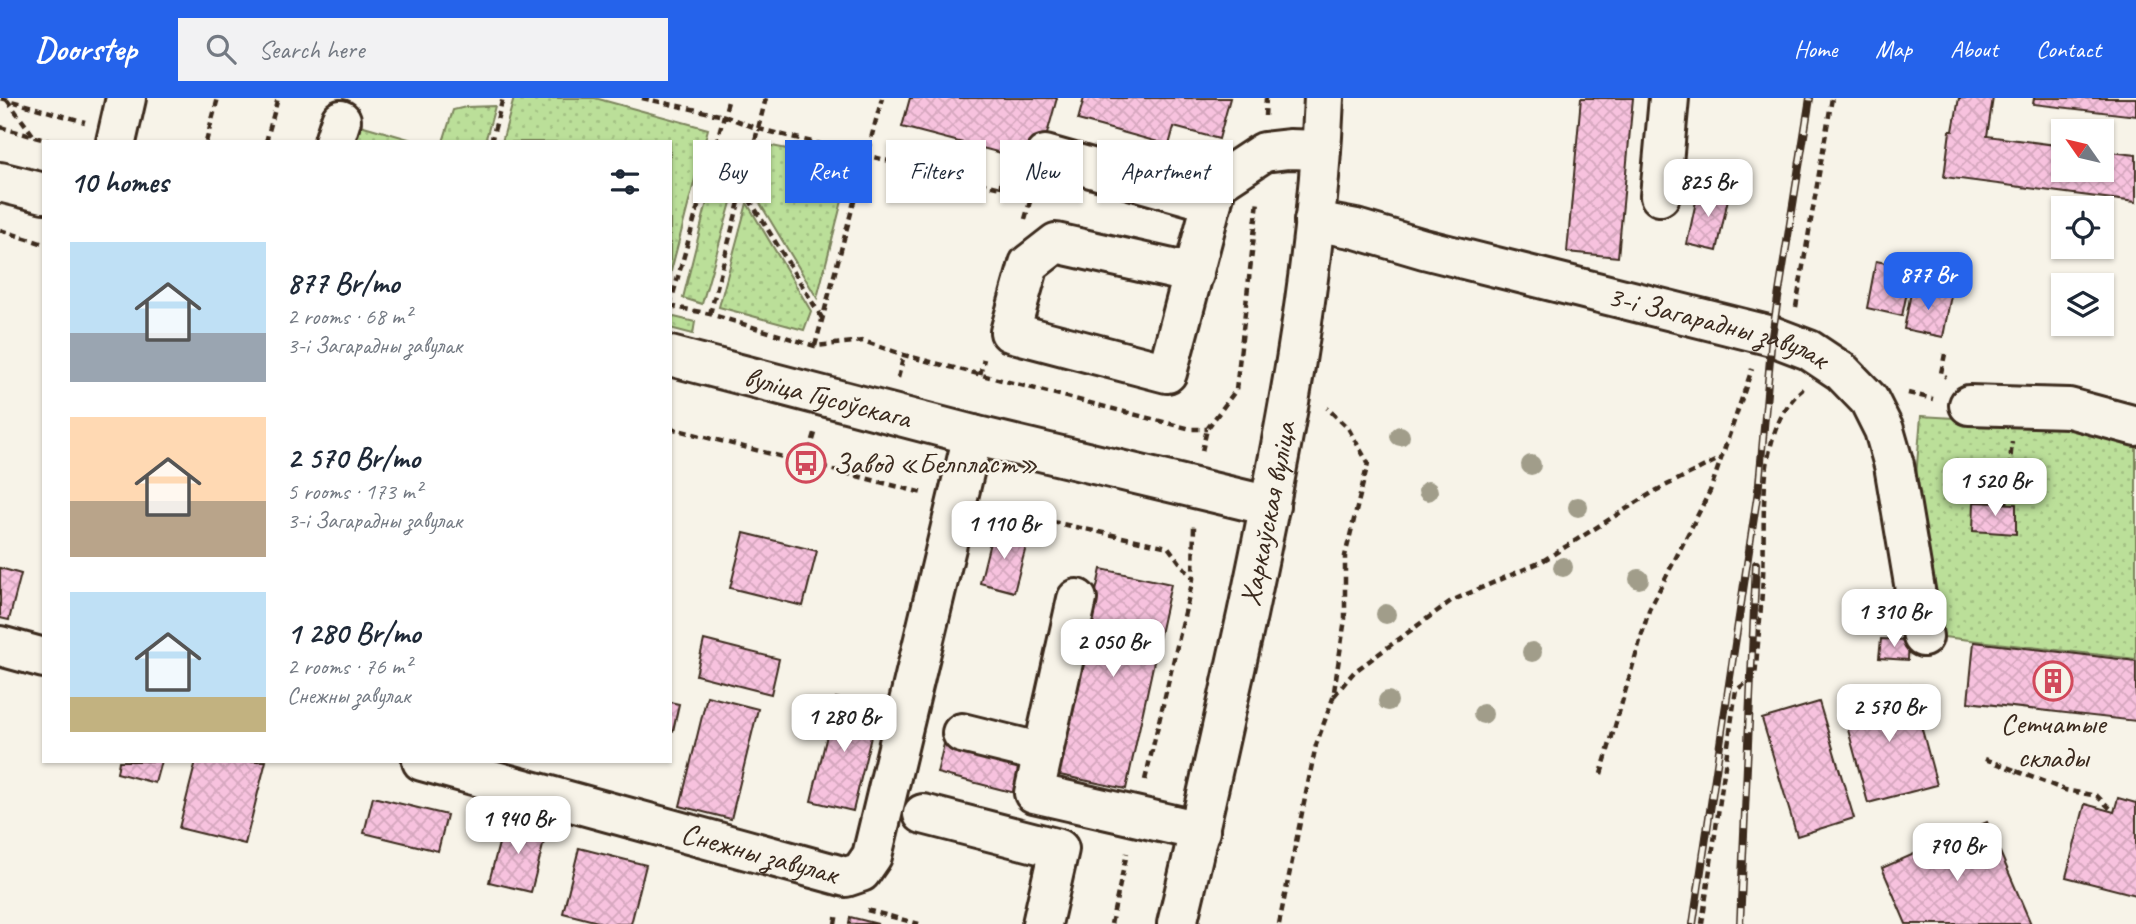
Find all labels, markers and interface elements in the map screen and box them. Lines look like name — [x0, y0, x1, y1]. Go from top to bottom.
search box — [178, 18, 668, 81]
text: Doorstep — [35, 28, 136, 70]
icon: search — [202, 30, 240, 68]
text: Search here — [258, 33, 364, 66]
text: Home — [1794, 34, 1837, 64]
text: Map — [1875, 34, 1912, 64]
text: About — [1950, 34, 1998, 64]
text: Contact — [2036, 34, 2101, 64]
north arrow — [2051, 119, 2114, 182]
map controls — [2051, 119, 2114, 336]
chip: Buy — [693, 140, 771, 203]
chip: Rent — [785, 140, 872, 203]
chip: Filters — [886, 140, 986, 203]
chip: New — [1000, 140, 1083, 203]
chip: Apartment — [1097, 140, 1233, 203]
pin: 825 Br — [1651, 159, 1765, 219]
text: 10 homes — [70, 163, 168, 201]
icon: filters — [606, 163, 644, 201]
text: 825 Br — [1680, 167, 1736, 196]
button: locate — [2051, 196, 2114, 259]
pin: 877 Br — [1871, 252, 1985, 312]
text: 877 Br — [1900, 260, 1956, 289]
text: 877 Br/mo — [287, 264, 399, 302]
icon: home — [126, 270, 210, 354]
button: layers — [2051, 273, 2114, 336]
street label: 3-і Загарадны завулак — [1604, 277, 1839, 379]
text: 2 rooms · 68 m² — [287, 302, 411, 331]
text: 3-і Загарадны завулак — [287, 331, 462, 360]
street label: вуліца Гусоўскага — [741, 357, 917, 437]
street label: Харкаўская вуліца — [1230, 417, 1304, 609]
text: 2 570 Br/mo — [287, 439, 420, 477]
bus stop icon: Завод «Белпласт» — [785, 442, 827, 484]
place label: Завод «Белпласт» — [833, 444, 1038, 482]
icon: home — [126, 445, 210, 529]
pin: 1 520 Br — [1923, 458, 2067, 518]
text: 1 520 Br — [1959, 466, 2031, 495]
text: 5 rooms · 173 m² — [287, 477, 422, 506]
pin: 1 110 Br — [932, 502, 1076, 561]
text: 3-і Загарадны завулак — [287, 506, 462, 535]
text: 1 110 Br — [968, 509, 1040, 538]
pin: 1 310 Br — [1822, 589, 1966, 649]
text: 1 310 Br — [1858, 597, 1930, 626]
text: 1 280 Br/mo — [287, 614, 420, 652]
icon: home — [126, 620, 210, 704]
pin: 2 050 Br — [1041, 620, 1185, 679]
text: 2 050 Br — [1077, 627, 1149, 656]
text: 2 rooms · 76 m² — [287, 652, 411, 681]
building icon: Сетчатые склады — [2032, 660, 2074, 702]
text: Снежны завулак — [287, 681, 410, 710]
pin: 2 570 Br — [1817, 684, 1961, 744]
text: 2 570 Br — [1853, 692, 1925, 721]
pin: 1 280 Br — [772, 694, 916, 754]
text: 1 280 Br — [808, 702, 880, 731]
place label: Сетчатые склады — [2001, 704, 2108, 776]
pin: 1 940 Br — [446, 796, 590, 856]
text: 1 940 Br — [482, 804, 554, 833]
street label: Снежны завулак — [677, 814, 845, 894]
pin: 790 Br — [1900, 824, 2014, 883]
text: 790 Br — [1929, 831, 1985, 860]

